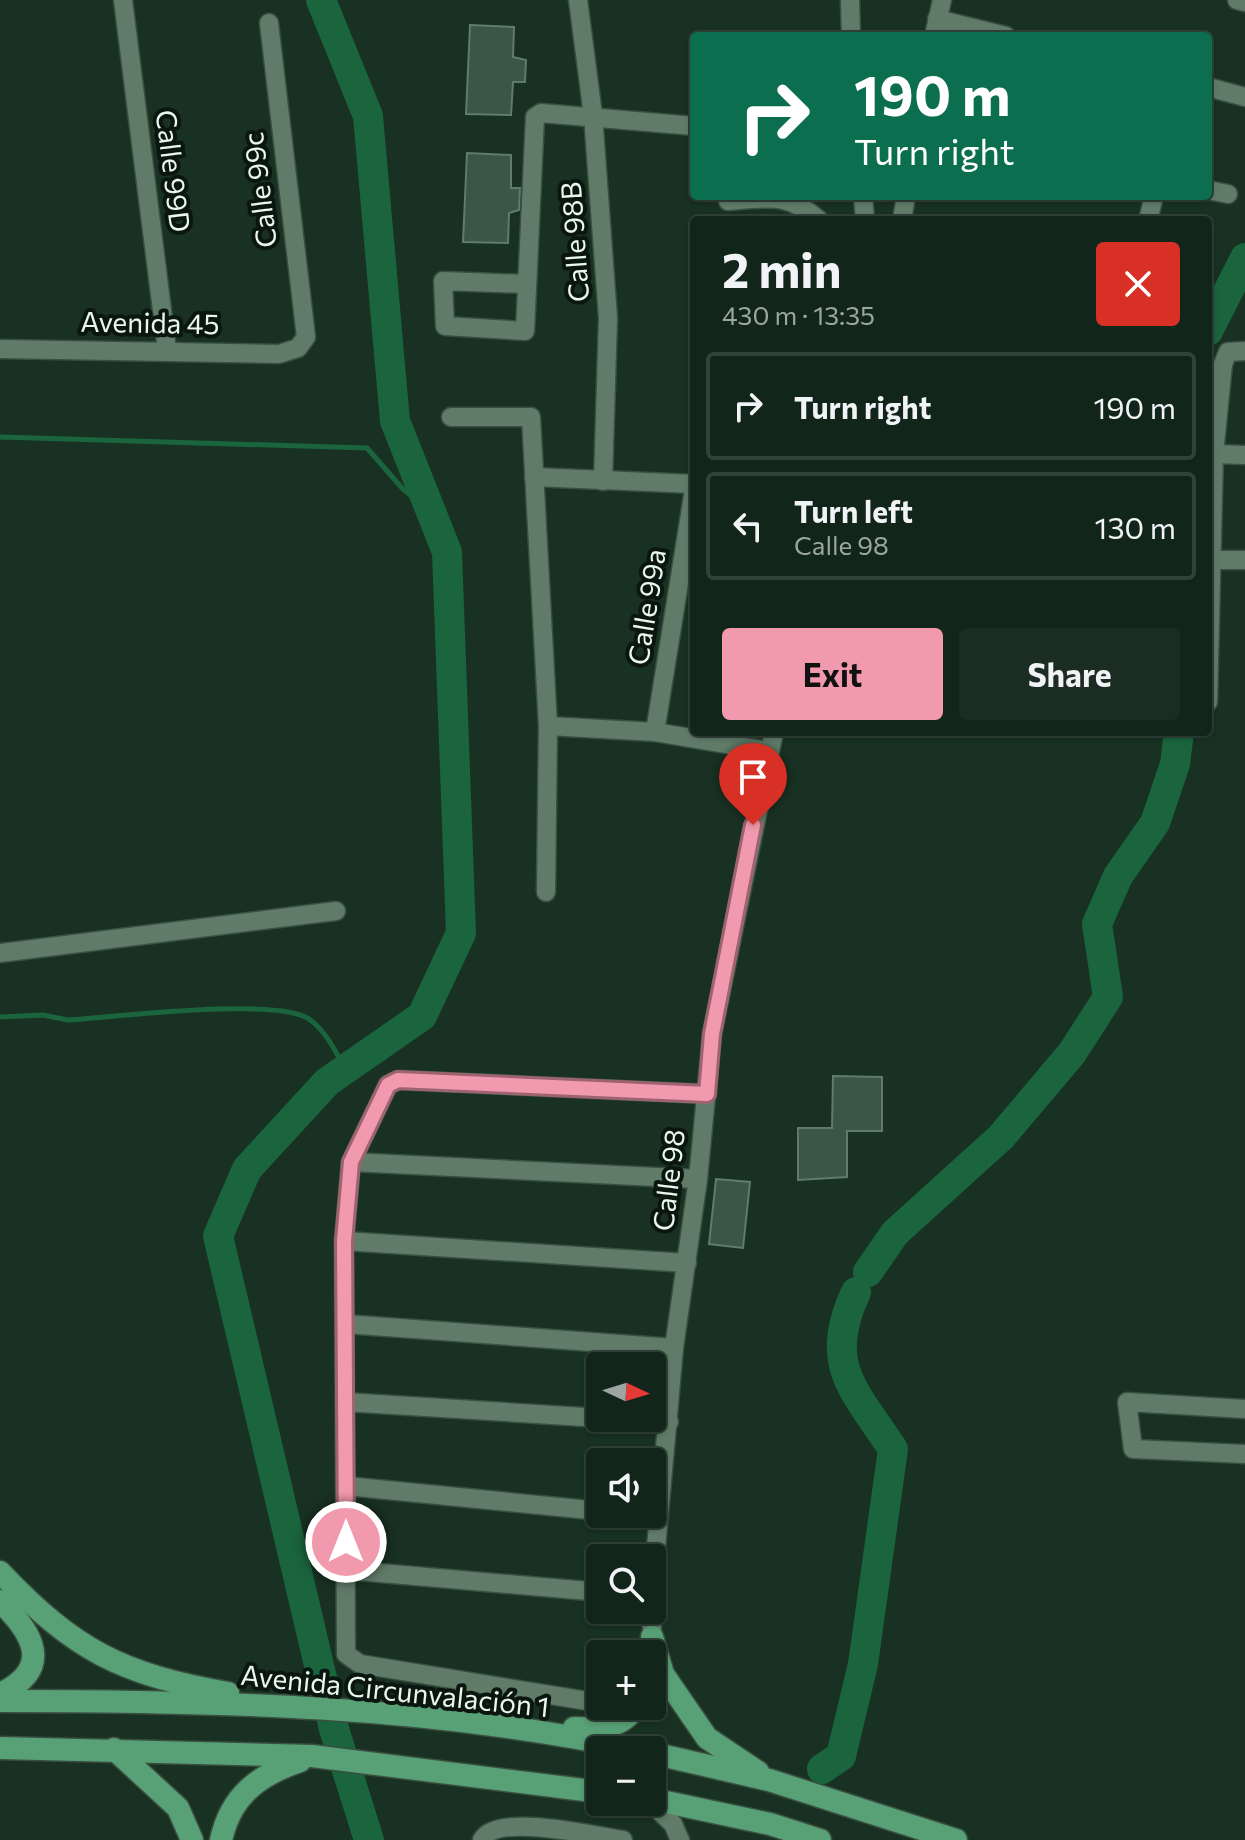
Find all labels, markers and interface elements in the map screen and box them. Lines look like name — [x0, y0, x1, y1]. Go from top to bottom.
text: 190 m — [854, 59, 1011, 128]
icon: right — [722, 64, 826, 168]
street label: Calle 99D — [150, 108, 198, 234]
text: Turn right — [854, 128, 1015, 172]
street label: Calle 99c — [235, 130, 283, 250]
street label: Calle 98B — [553, 181, 595, 303]
text: 2 min — [722, 239, 842, 298]
button: close — [1096, 242, 1180, 326]
text: 430 m · 13:35 — [722, 299, 875, 330]
street label: Avenida 45 — [80, 304, 220, 340]
icon: right — [726, 384, 770, 428]
text: Turn right — [794, 388, 931, 425]
text: 190 m — [1093, 388, 1176, 425]
text: Turn left — [794, 492, 913, 529]
icon: left — [726, 504, 770, 548]
text: 130 m — [1095, 508, 1176, 545]
text: Calle 98 — [794, 529, 889, 560]
street label: Calle 99a — [620, 546, 672, 667]
button: Exit — [722, 628, 943, 720]
button: Share — [959, 628, 1180, 720]
pin — [719, 743, 787, 825]
icon: arrive — [731, 755, 775, 799]
street label: Calle 98 — [645, 1127, 691, 1233]
north arrow — [586, 1352, 666, 1432]
map controls — [586, 1352, 666, 1816]
button: sound — [586, 1448, 666, 1528]
position arrow — [304, 1500, 388, 1584]
button: search — [586, 1544, 666, 1624]
button: + — [586, 1640, 666, 1720]
street label: Avenida Circunvalación 1 — [239, 1657, 551, 1723]
button: − — [586, 1736, 666, 1816]

